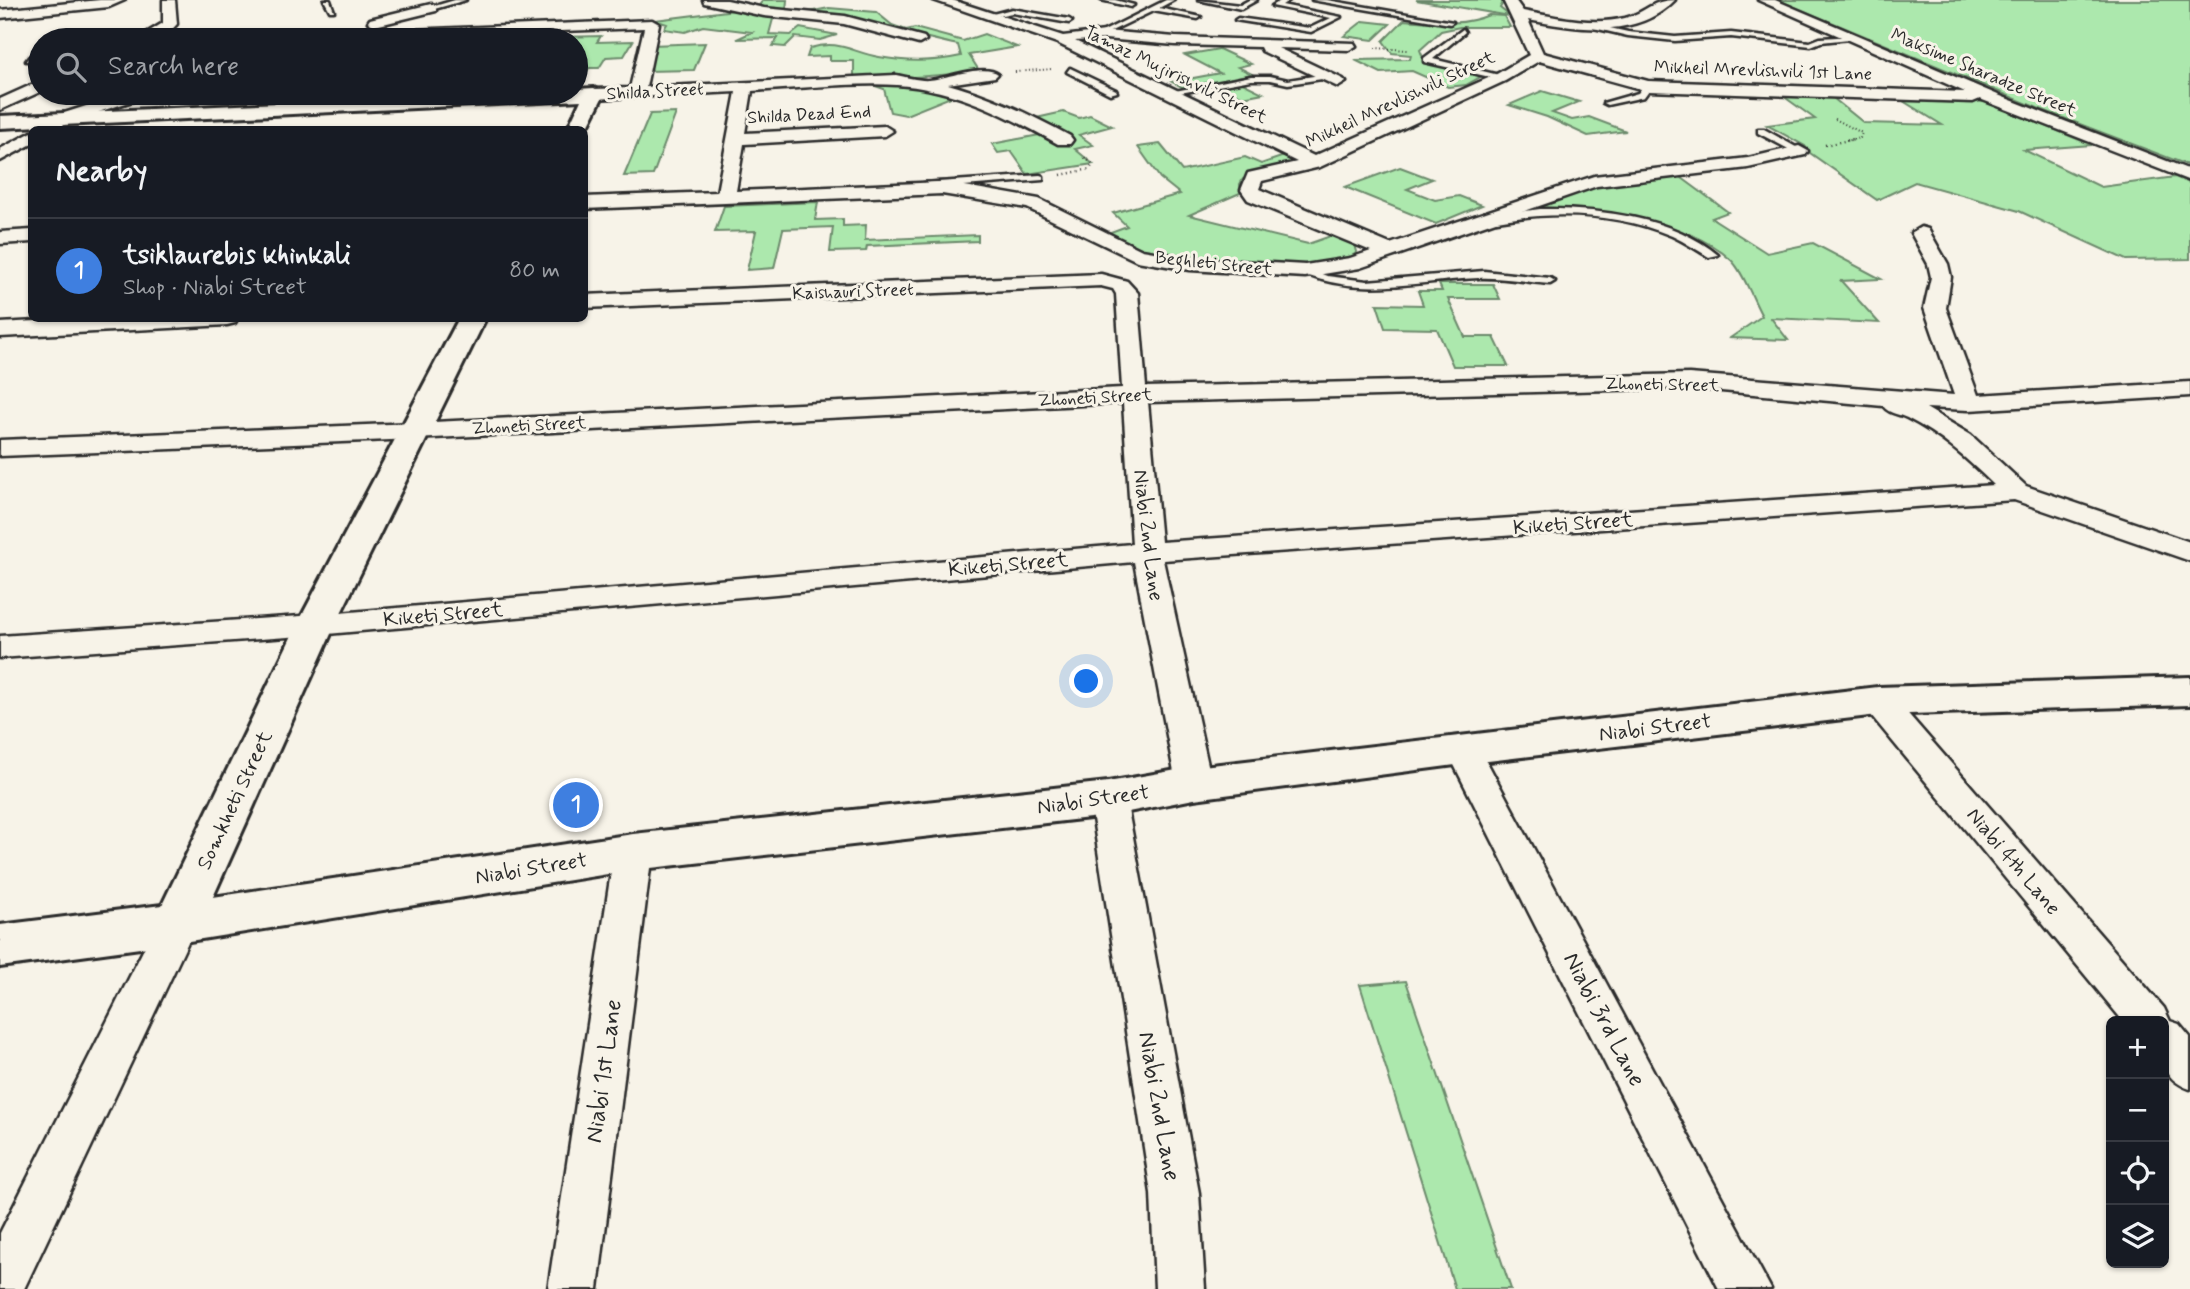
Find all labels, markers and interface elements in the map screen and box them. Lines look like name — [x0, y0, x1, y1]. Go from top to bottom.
street label: Tamaz Mujirishvili Street — [1080, 20, 1271, 130]
street label: Maksime Sharadze Street — [1887, 23, 2081, 123]
search box — [28, 28, 588, 105]
street label: Mikheil Mrevlishvili Street — [1302, 45, 1499, 154]
icon: search — [52, 48, 90, 86]
text: Search here — [108, 50, 239, 84]
street label: Mikheil Mrevlishvili 1st Lane — [1653, 55, 1873, 87]
street label: Shilda Street — [606, 77, 705, 107]
street label: Shilda Dead End — [747, 100, 872, 130]
text: Nearby — [56, 152, 147, 191]
text: tsiklaurebis khinkali — [123, 239, 351, 273]
street label: Beghleti Street — [1154, 246, 1274, 284]
text: 1 — [74, 256, 84, 286]
text: 80 m — [509, 256, 560, 286]
text: Shop · Niabi Street — [123, 273, 307, 303]
street label: Kaishauri Street — [792, 278, 915, 306]
street label: Zhoneti Street — [1604, 372, 1720, 398]
street label: Zhoneti Street — [1037, 383, 1153, 413]
street label: Zhoneti Street — [471, 411, 587, 441]
street label: Niabi 2nd Lane — [1126, 468, 1170, 603]
street label: Kiketi Street — [1512, 506, 1635, 542]
street label: Kiketi Street — [947, 546, 1070, 584]
street label: Kiketi Street — [382, 596, 505, 634]
your location — [1069, 664, 1103, 698]
street label: Niabi Street — [1597, 707, 1713, 749]
street label: Somkheti Street — [190, 726, 280, 874]
street label: Niabi Street — [1035, 778, 1151, 822]
pin: 1 — [553, 779, 599, 831]
street label: Niabi 4th Lane — [1960, 802, 2067, 921]
street label: Niabi Street — [473, 846, 589, 892]
street label: Niabi 3rd Lane — [1555, 947, 1652, 1092]
street label: Niabi 1st Lane — [579, 997, 630, 1145]
map controls — [2106, 1016, 2169, 1268]
button: + — [2106, 1016, 2169, 1079]
street label: Niabi 2nd Lane — [1130, 1029, 1187, 1183]
button: − — [2106, 1079, 2169, 1142]
button: locate — [2106, 1142, 2169, 1205]
button: layers — [2106, 1205, 2169, 1268]

